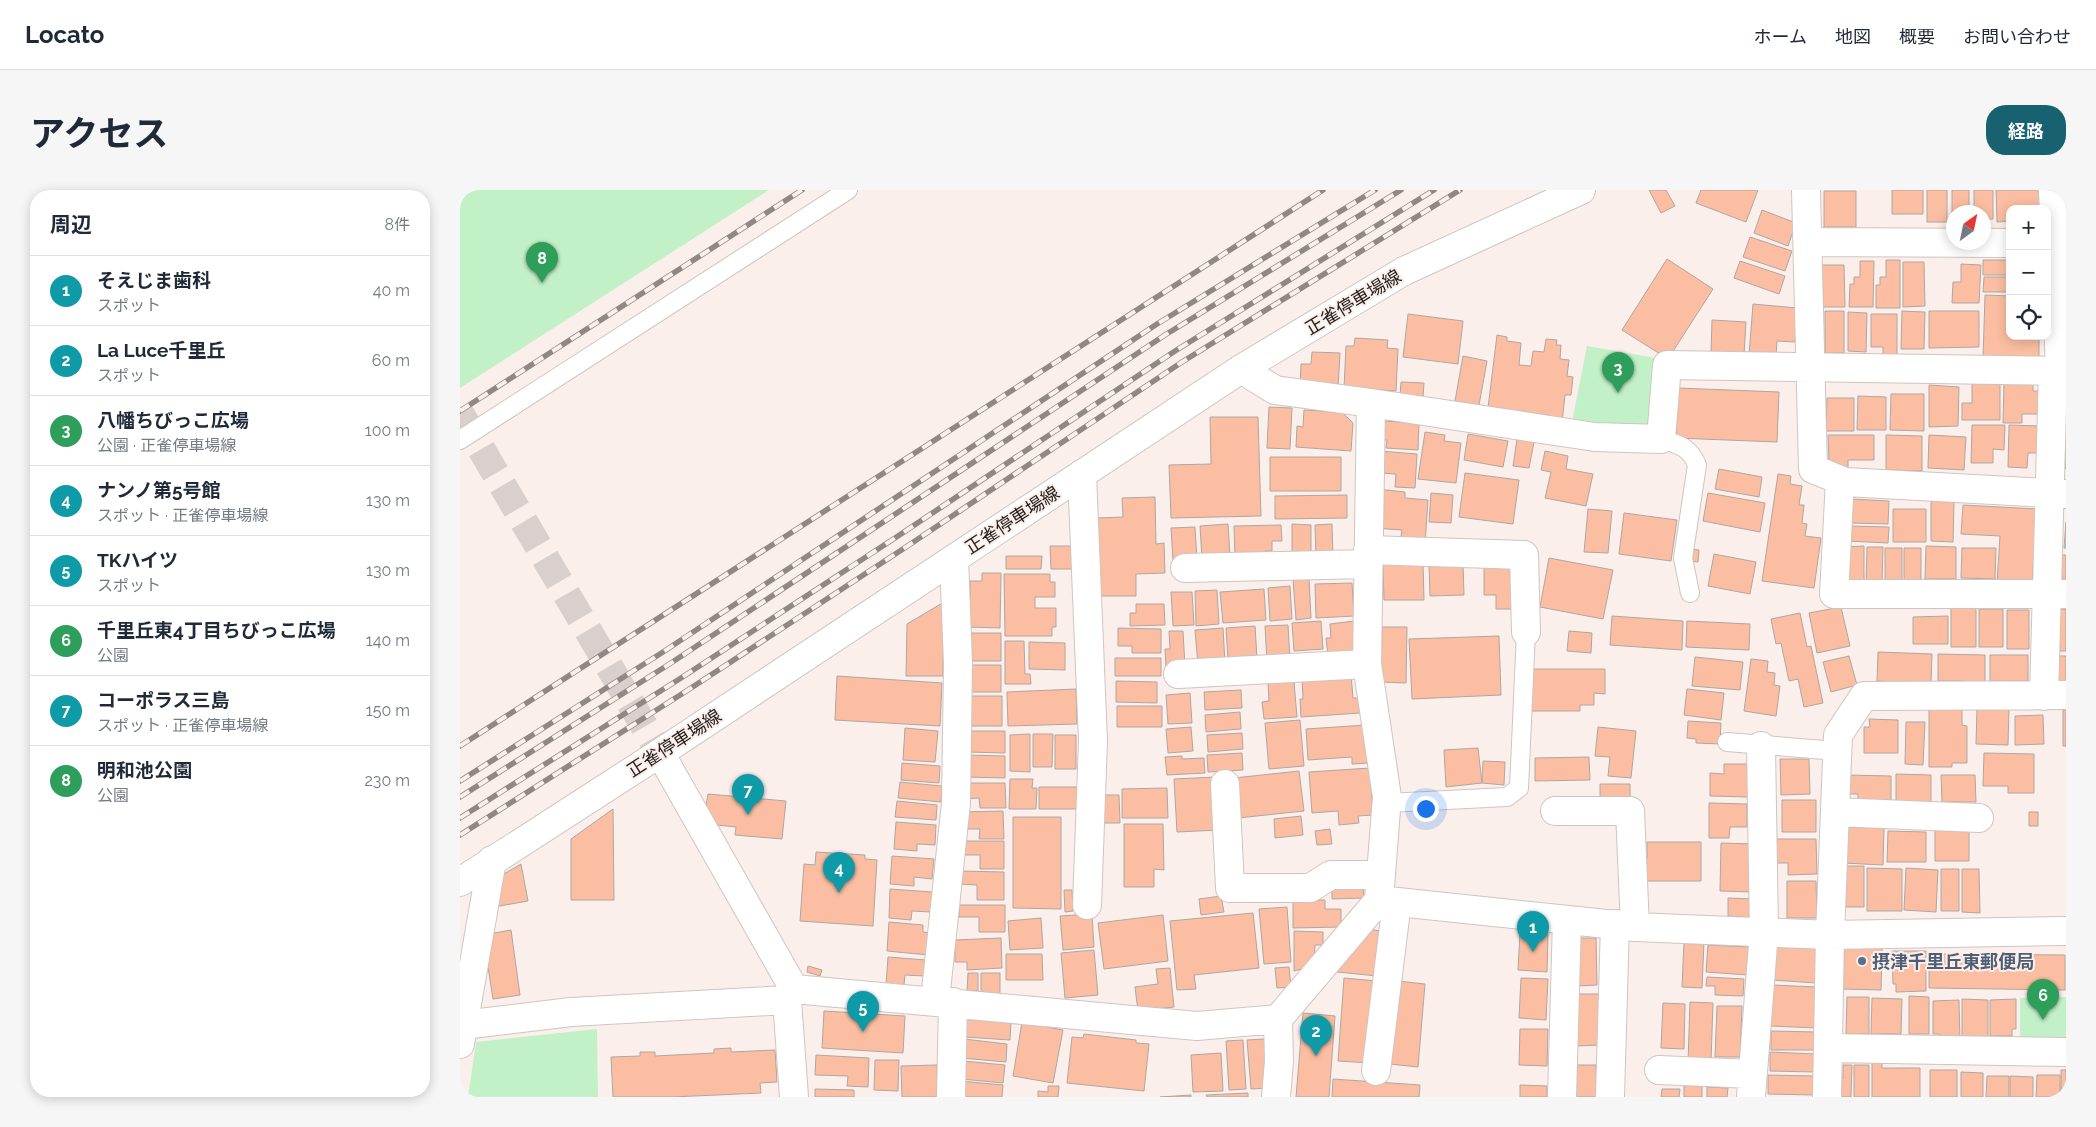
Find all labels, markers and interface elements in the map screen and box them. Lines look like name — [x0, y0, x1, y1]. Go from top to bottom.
text: Locato — [25, 20, 104, 49]
text: ホーム — [1754, 26, 1807, 47]
text: 地図 — [1835, 26, 1871, 47]
text: 概要 — [1899, 26, 1935, 47]
text: お問い合わせ — [1963, 26, 2071, 47]
button: 経路 — [1986, 105, 2066, 155]
text: アクセス — [30, 113, 168, 154]
north arrow — [1946, 205, 1991, 250]
map controls — [2006, 205, 2051, 340]
button: + — [2006, 205, 2051, 250]
text: 周辺 — [50, 212, 92, 237]
text: 8件 — [385, 215, 410, 234]
pin: 8 — [526, 242, 558, 283]
button: − — [2006, 250, 2051, 295]
street label: 正雀停車場線 — [1301, 265, 1405, 339]
text: そえじま歯科 — [97, 269, 211, 291]
text: 1 — [62, 281, 70, 300]
text: 40 m — [373, 281, 410, 300]
button: locate — [2006, 295, 2051, 340]
text: スポット — [97, 296, 161, 315]
text: La Luce千里丘 — [97, 339, 225, 361]
text: 2 — [61, 351, 71, 370]
text: 60 m — [372, 351, 410, 370]
pin: 3 — [1602, 352, 1634, 393]
text: スポット — [97, 366, 161, 385]
text: 八幡ちびっこ広場 — [97, 409, 249, 431]
text: 3 — [62, 421, 70, 440]
text: 100 m — [365, 421, 410, 440]
text: 公園 · 正雀停車場線 — [97, 436, 236, 455]
text: ナンノ第5号館 — [97, 479, 221, 501]
street label: 正雀停車場線 — [961, 482, 1063, 558]
text: 4 — [61, 491, 71, 510]
text: 130 m — [366, 491, 410, 510]
text: スポット · 正雀停車場線 — [97, 506, 268, 525]
text: TKハイツ — [97, 549, 178, 571]
text: 5 — [62, 561, 70, 580]
text: 130 m — [366, 561, 410, 580]
text: スポット — [97, 576, 161, 595]
text: 千里丘東4丁目ちびっこ広場 — [97, 619, 336, 641]
text: 6 — [61, 631, 71, 650]
text: 140 m — [366, 631, 410, 650]
text: 公園 — [97, 646, 129, 665]
text: コーポラス三島 — [97, 689, 230, 711]
text: 7 — [62, 701, 70, 720]
text: 150 m — [366, 701, 410, 720]
street label: 正雀停車場線 — [623, 705, 725, 781]
text: スポット · 正雀停車場線 — [97, 716, 268, 735]
text: 明和池公園 — [97, 759, 192, 781]
text: 8 — [61, 771, 71, 790]
text: 230 m — [365, 771, 410, 790]
pin: 7 — [732, 774, 764, 815]
text: 公園 — [97, 786, 129, 805]
your location — [1413, 796, 1439, 822]
pin: 4 — [823, 852, 855, 893]
pin: 1 — [1517, 911, 1549, 952]
place label: 摂津千里丘東郵便局 — [1872, 951, 2034, 972]
marker: 摂津千里丘東郵便局 — [1856, 955, 1868, 967]
pin: 6 — [2027, 979, 2059, 1020]
pin: 5 — [847, 991, 879, 1032]
pin: 2 — [1300, 1015, 1332, 1056]

